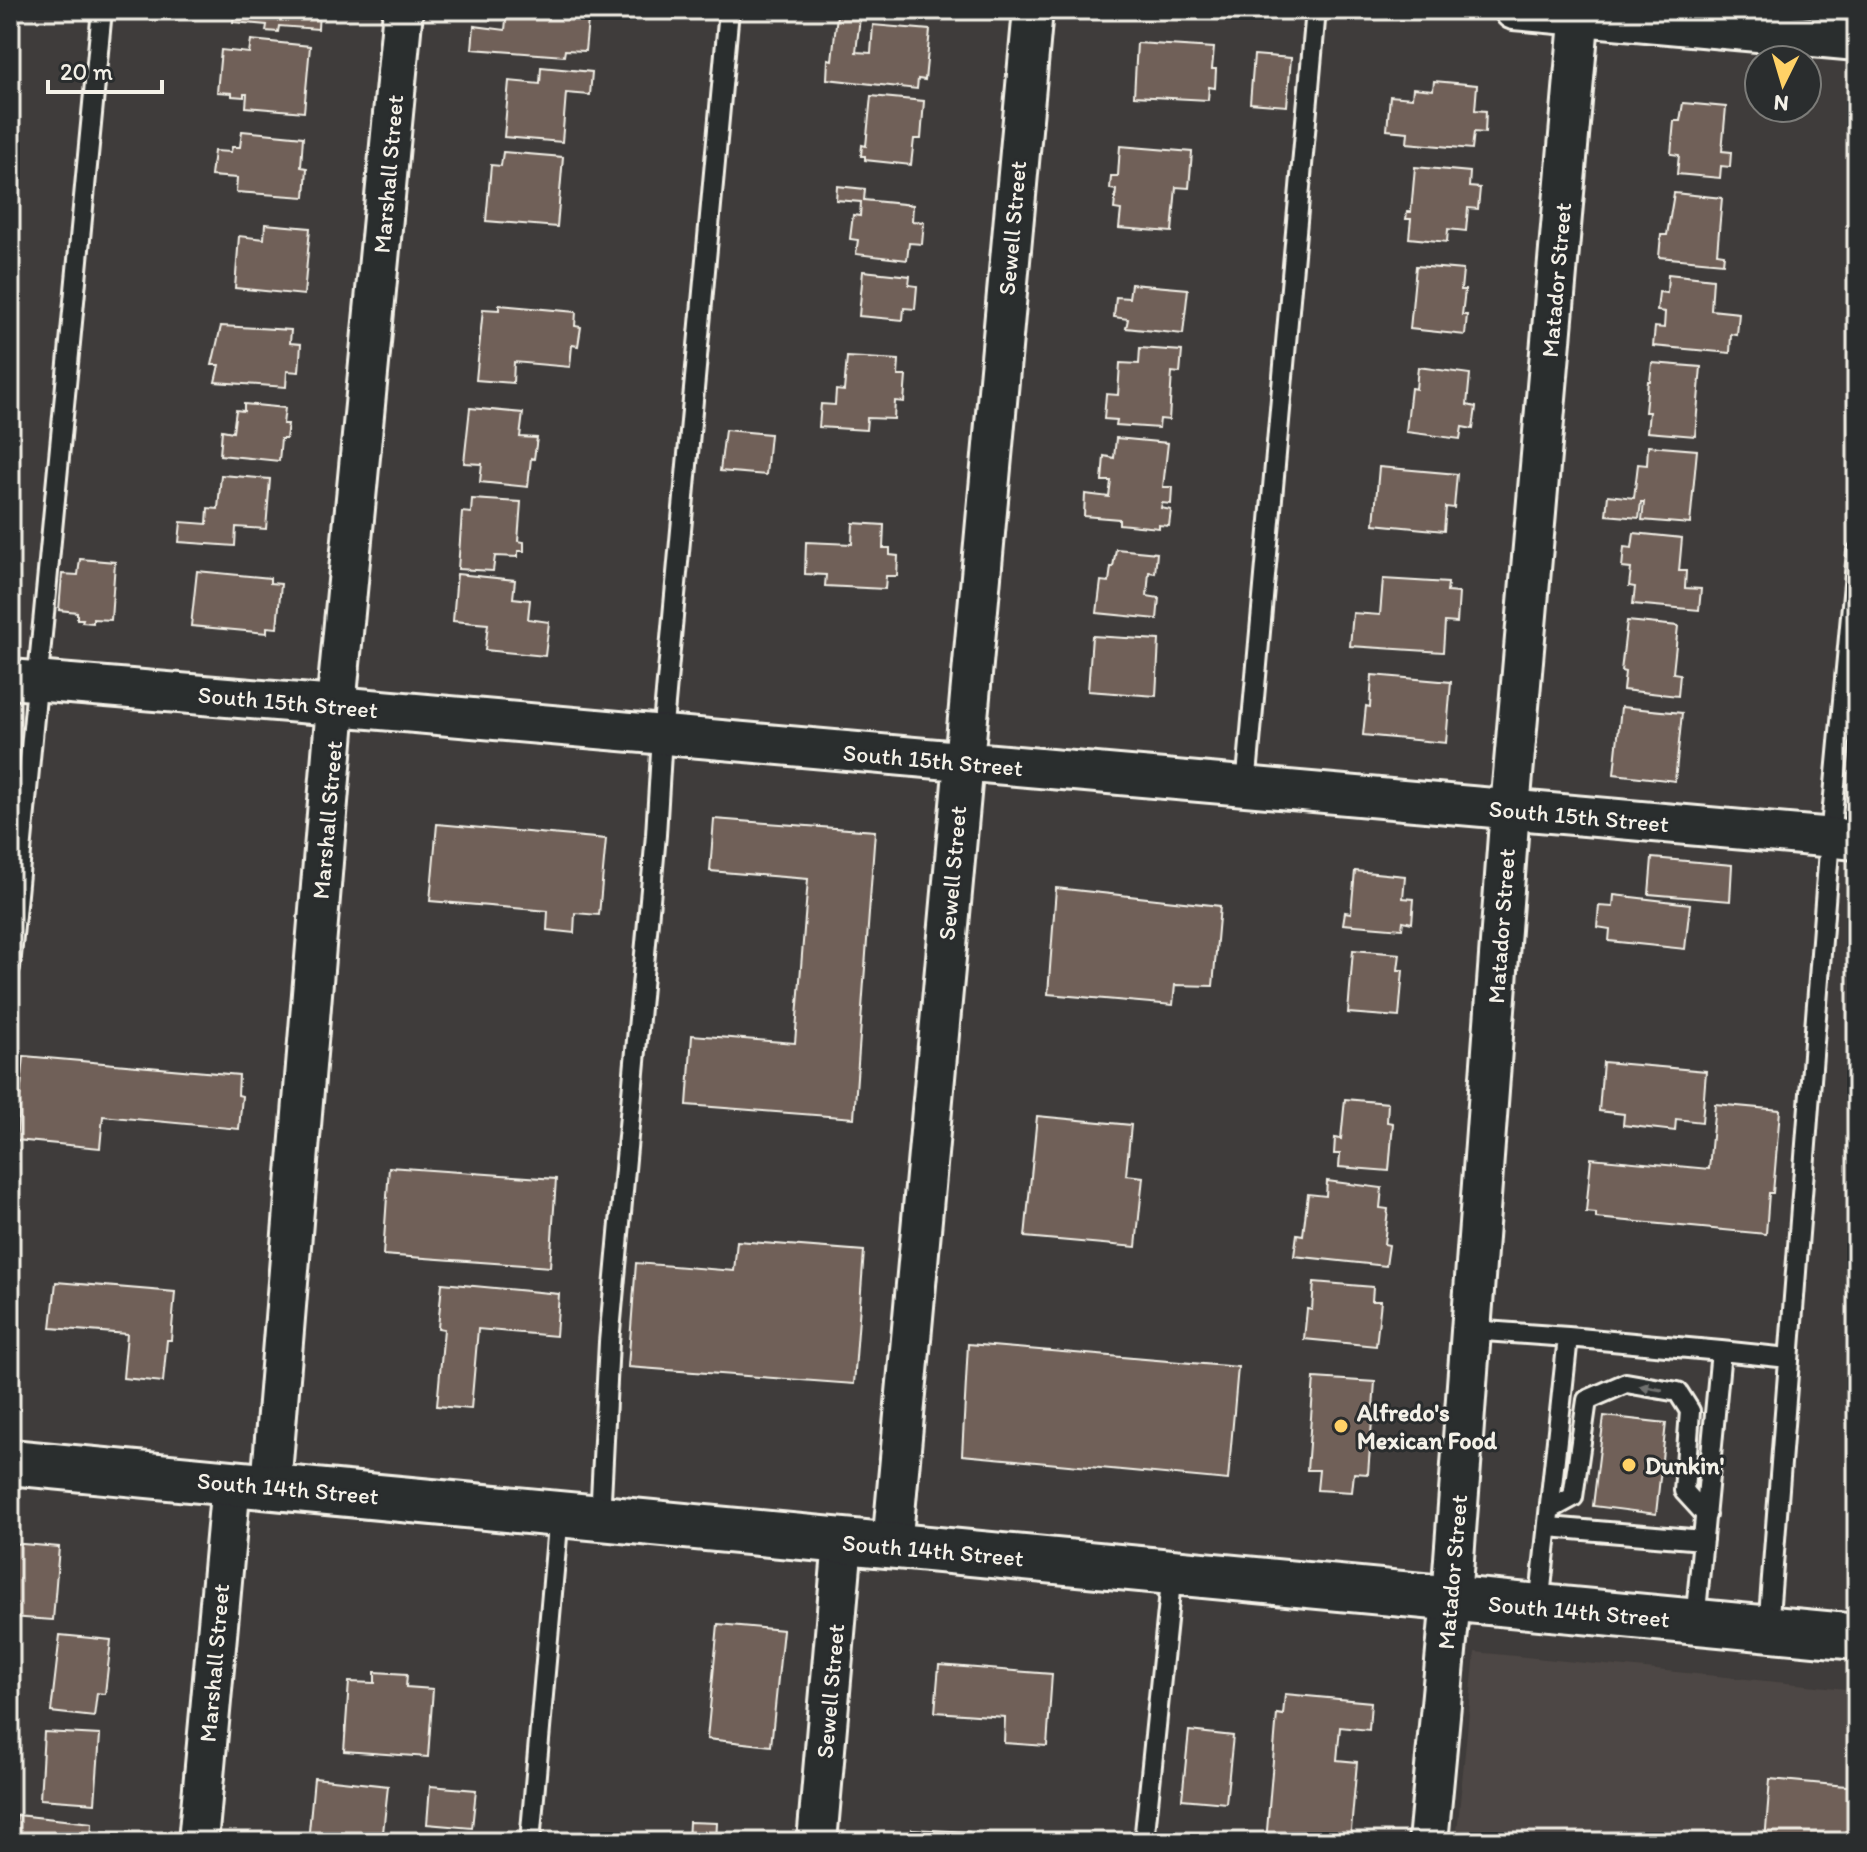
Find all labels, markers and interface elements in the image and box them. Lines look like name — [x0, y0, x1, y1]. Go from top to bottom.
scale bar — [48, 44, 162, 94]
north arrow — [1743, 44, 1823, 124]
text: 20 m — [60, 57, 113, 86]
text: N — [1773, 89, 1790, 118]
street label: Marshall Street — [367, 94, 409, 254]
street label: Sewell Street — [992, 159, 1032, 297]
street label: Matador Street — [1535, 201, 1577, 359]
street label: South 15th Street — [197, 680, 379, 724]
street label: South 15th Street — [842, 738, 1024, 782]
street label: Marshall Street — [306, 740, 348, 900]
street label: South 15th Street — [1488, 794, 1670, 838]
street label: Sewell Street — [932, 804, 972, 942]
street label: Matador Street — [1481, 847, 1521, 1005]
one-way arrow — [1638, 1381, 1663, 1393]
place label: Alfredo's Mexican Food — [1356, 1398, 1498, 1455]
marker: Alfredo's Mexican Food — [1332, 1417, 1350, 1435]
place label: Dunkin' — [1645, 1451, 1724, 1480]
marker: Dunkin' — [1620, 1456, 1638, 1474]
street label: South 14th Street — [196, 1466, 380, 1510]
street label: Matador Street — [1431, 1493, 1473, 1651]
street label: South 14th Street — [841, 1528, 1025, 1572]
street label: Marshall Street — [193, 1583, 235, 1743]
street label: South 14th Street — [1487, 1589, 1671, 1633]
street label: Sewell Street — [810, 1622, 850, 1760]

